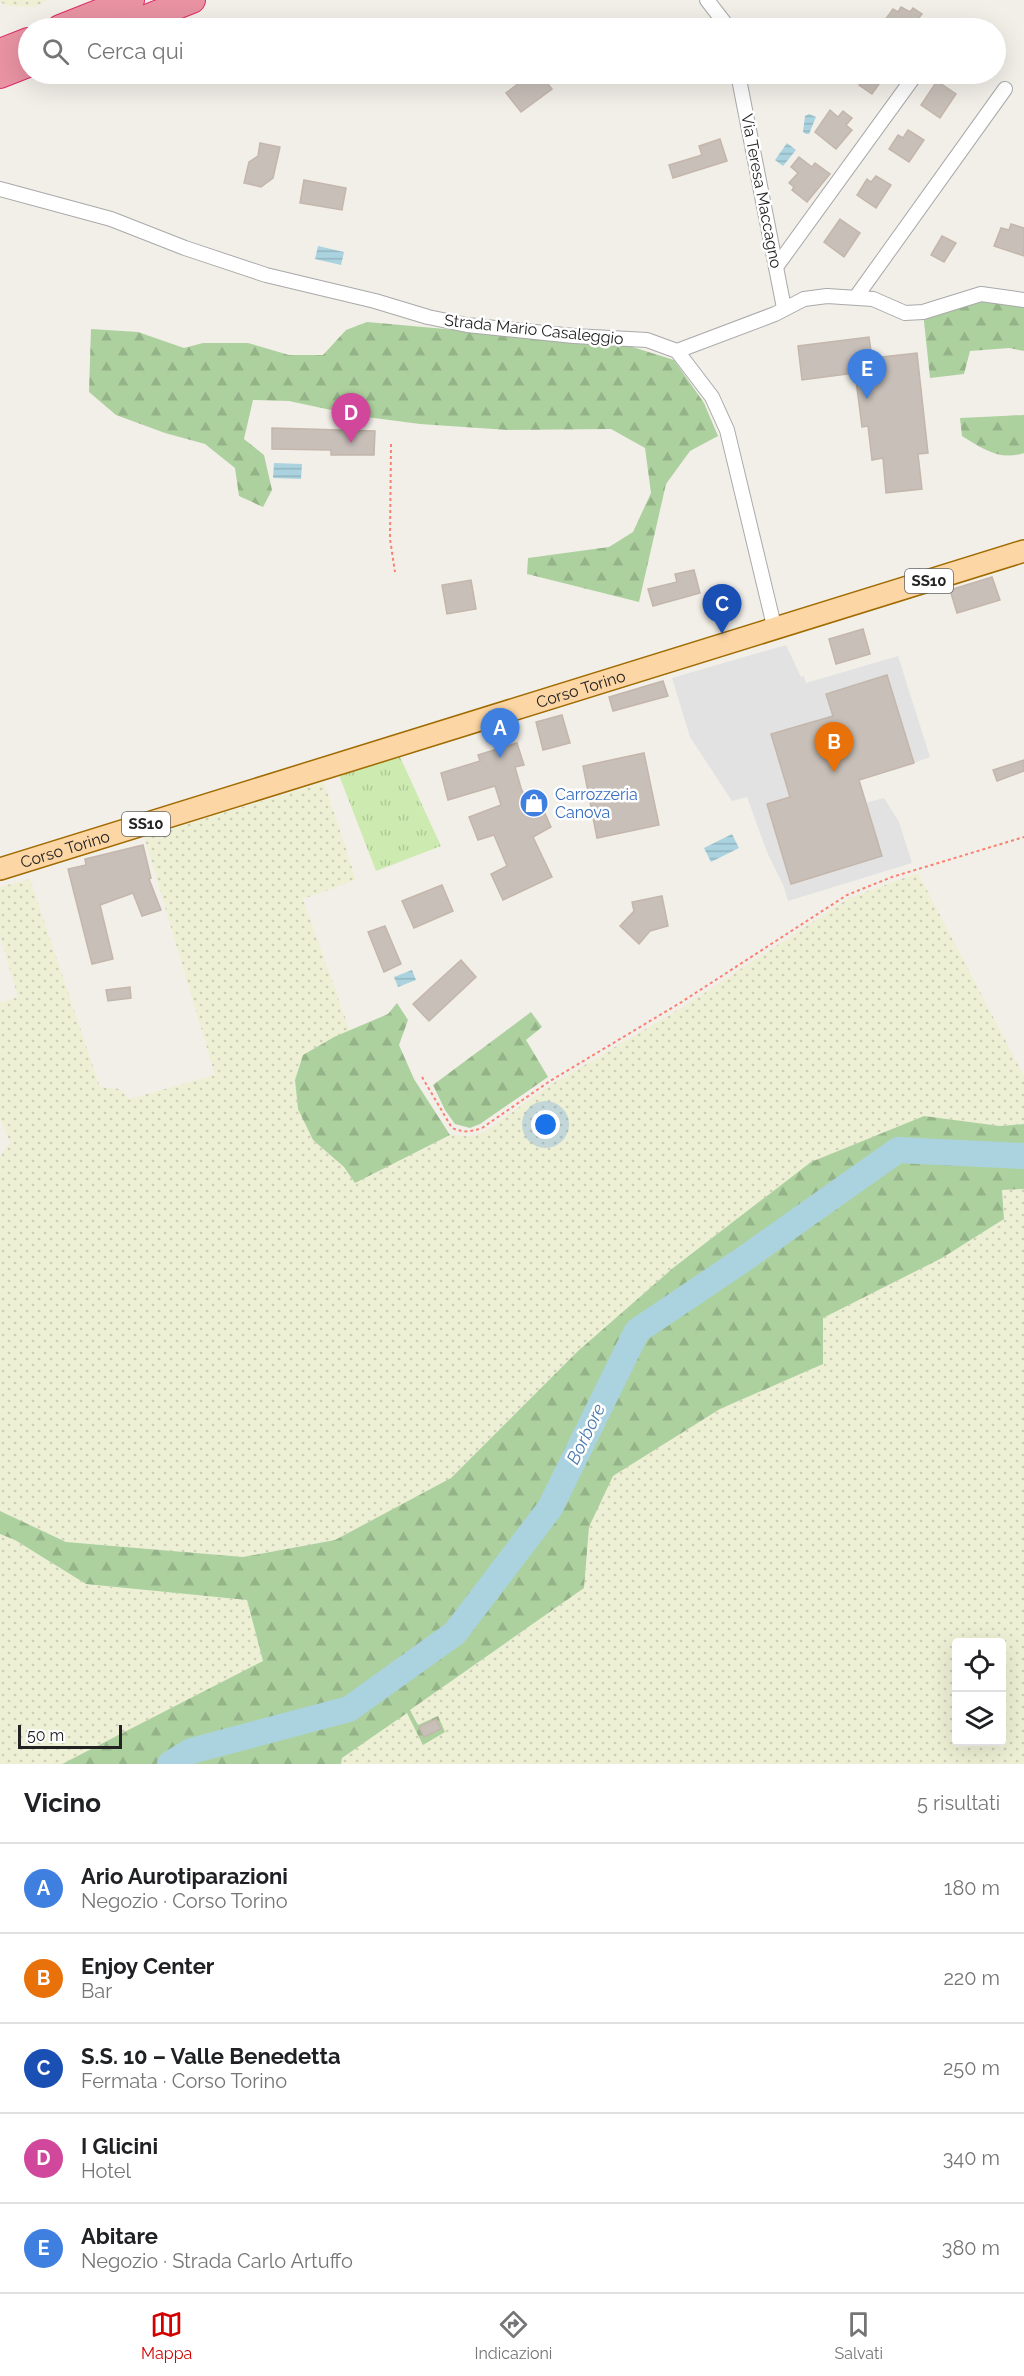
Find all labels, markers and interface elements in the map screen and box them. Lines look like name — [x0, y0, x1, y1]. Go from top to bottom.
search box — [18, 18, 1006, 84]
icon: search — [39, 35, 72, 68]
text: Cerca qui — [87, 38, 184, 64]
street label: Via Teresa Maccagno — [737, 112, 786, 270]
street label: Strada Mario Casaleggio — [443, 311, 624, 348]
pin: E — [848, 350, 886, 399]
pin: D — [332, 394, 370, 443]
road number: SS10 — [905, 569, 953, 593]
pin: C — [702, 584, 742, 634]
street label: Corso Torino — [534, 666, 628, 712]
pin: A — [480, 708, 520, 758]
pin: B — [814, 722, 854, 772]
place label: Carrozzeria Canova — [555, 785, 638, 822]
shop icon: Carrozzeria Canova — [518, 787, 550, 819]
road number: SS10 — [122, 812, 170, 836]
street label: Corso Torino — [18, 827, 112, 872]
your location — [531, 1110, 560, 1139]
water label: Borbore — [562, 1400, 609, 1467]
map controls — [952, 1638, 1006, 1746]
button: locate — [952, 1638, 1006, 1692]
button: layers — [952, 1692, 1006, 1746]
scale bar — [18, 1722, 122, 1750]
text: 50 m — [27, 1726, 64, 1745]
text: Vicino — [24, 1788, 101, 1818]
text: 5 risultati — [917, 1791, 1000, 1815]
text: Ario Aurotiparazioni — [81, 1863, 288, 1889]
text: A — [37, 1876, 50, 1900]
text: 180 m — [944, 1876, 1000, 1900]
text: Negozio · Corso Torino — [81, 1889, 288, 1913]
text: Enjoy Center — [81, 1953, 214, 1979]
text: B — [37, 1966, 50, 1990]
text: 220 m — [943, 1966, 1000, 1990]
text: Bar — [81, 1979, 112, 2003]
text: S.S. 10 – Valle Benedetta — [81, 2043, 341, 2069]
text: C — [37, 2056, 50, 2080]
text: 250 m — [943, 2056, 1000, 2080]
text: Fermata · Corso Torino — [81, 2069, 287, 2093]
text: I Glicini — [81, 2133, 158, 2159]
text: D — [36, 2146, 51, 2170]
text: 340 m — [943, 2146, 1000, 2170]
text: Hotel — [81, 2159, 131, 2183]
text: Abitare — [81, 2223, 158, 2249]
text: E — [37, 2236, 50, 2260]
text: 380 m — [942, 2236, 1000, 2260]
text: Negozio · Strada Carlo Artuffo — [81, 2249, 353, 2273]
tab: Mappa — [141, 2308, 192, 2363]
tab: Indicazioni — [474, 2308, 552, 2363]
tab: Salvati — [835, 2308, 883, 2363]

